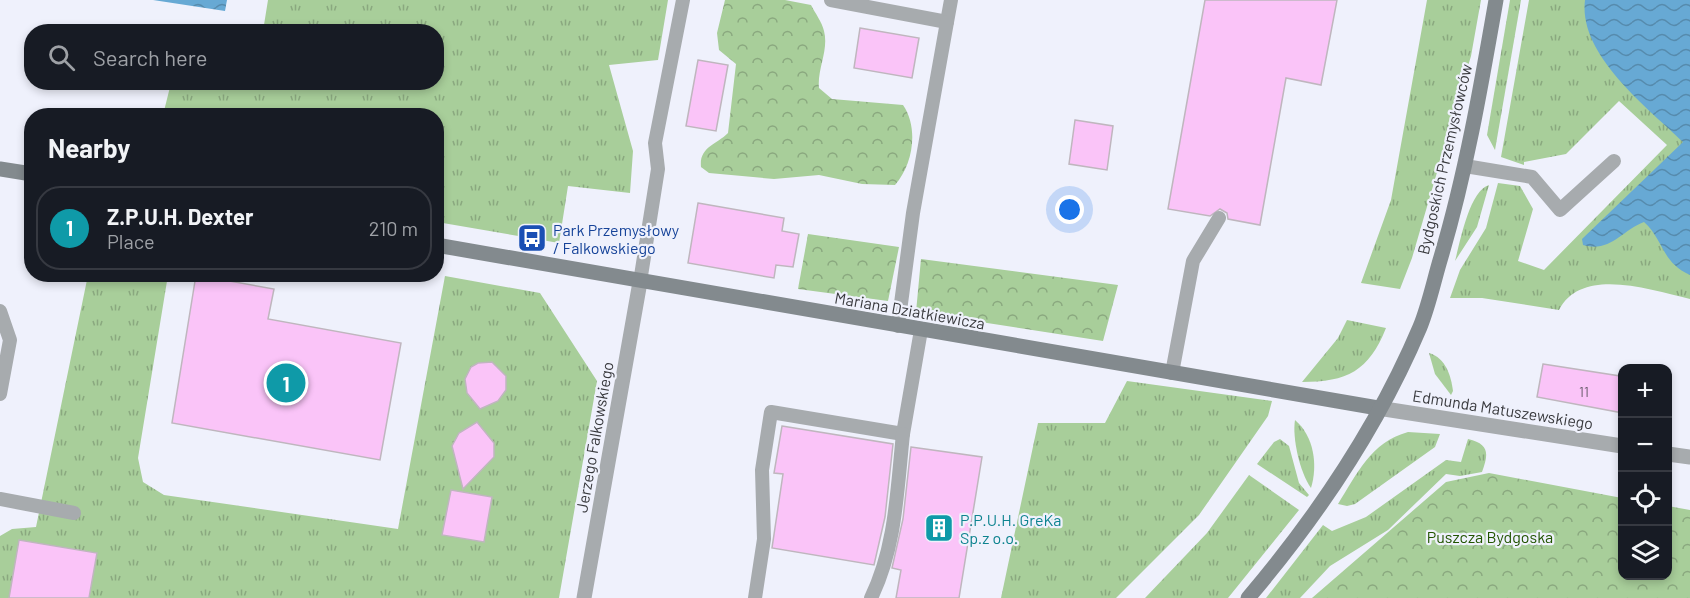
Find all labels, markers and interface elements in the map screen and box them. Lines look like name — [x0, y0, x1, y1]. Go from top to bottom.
search box — [24, 24, 444, 90]
icon: search — [45, 41, 78, 74]
text: Search here — [93, 44, 207, 70]
street label: Bydgoskich Przemysłowców — [1413, 61, 1475, 256]
text: Nearby — [48, 132, 130, 163]
your location — [1055, 195, 1084, 224]
text: Z.P.U.H. Dexter — [107, 203, 253, 229]
text: 1 — [66, 216, 73, 240]
text: 210 m — [369, 216, 418, 240]
place label: Park Przemysłowy / Falkowskiego — [553, 220, 680, 257]
bus stop icon: Park Przemysłowy / Falkowskiego — [516, 222, 548, 254]
text: Place — [107, 229, 155, 253]
street label: Mariana Dziatkiewicza — [833, 287, 987, 333]
pin: 1 — [266, 360, 306, 406]
street label: Jerzego Falkowskiego — [571, 360, 617, 514]
map controls — [1618, 364, 1672, 580]
button: + — [1618, 364, 1672, 418]
house number: 11 — [1579, 383, 1589, 400]
street label: Edmunda Matuszewskiego — [1411, 385, 1595, 433]
button: − — [1618, 418, 1672, 472]
button: locate — [1618, 472, 1672, 526]
place label: P.P.U.H. GreKa Sp.z o.o. — [960, 510, 1061, 547]
building icon: P.P.U.H. GreKa Sp.z o.o. — [923, 512, 955, 544]
button: layers — [1618, 526, 1672, 580]
park label: Puszcza Bydgoska — [1427, 527, 1553, 546]

